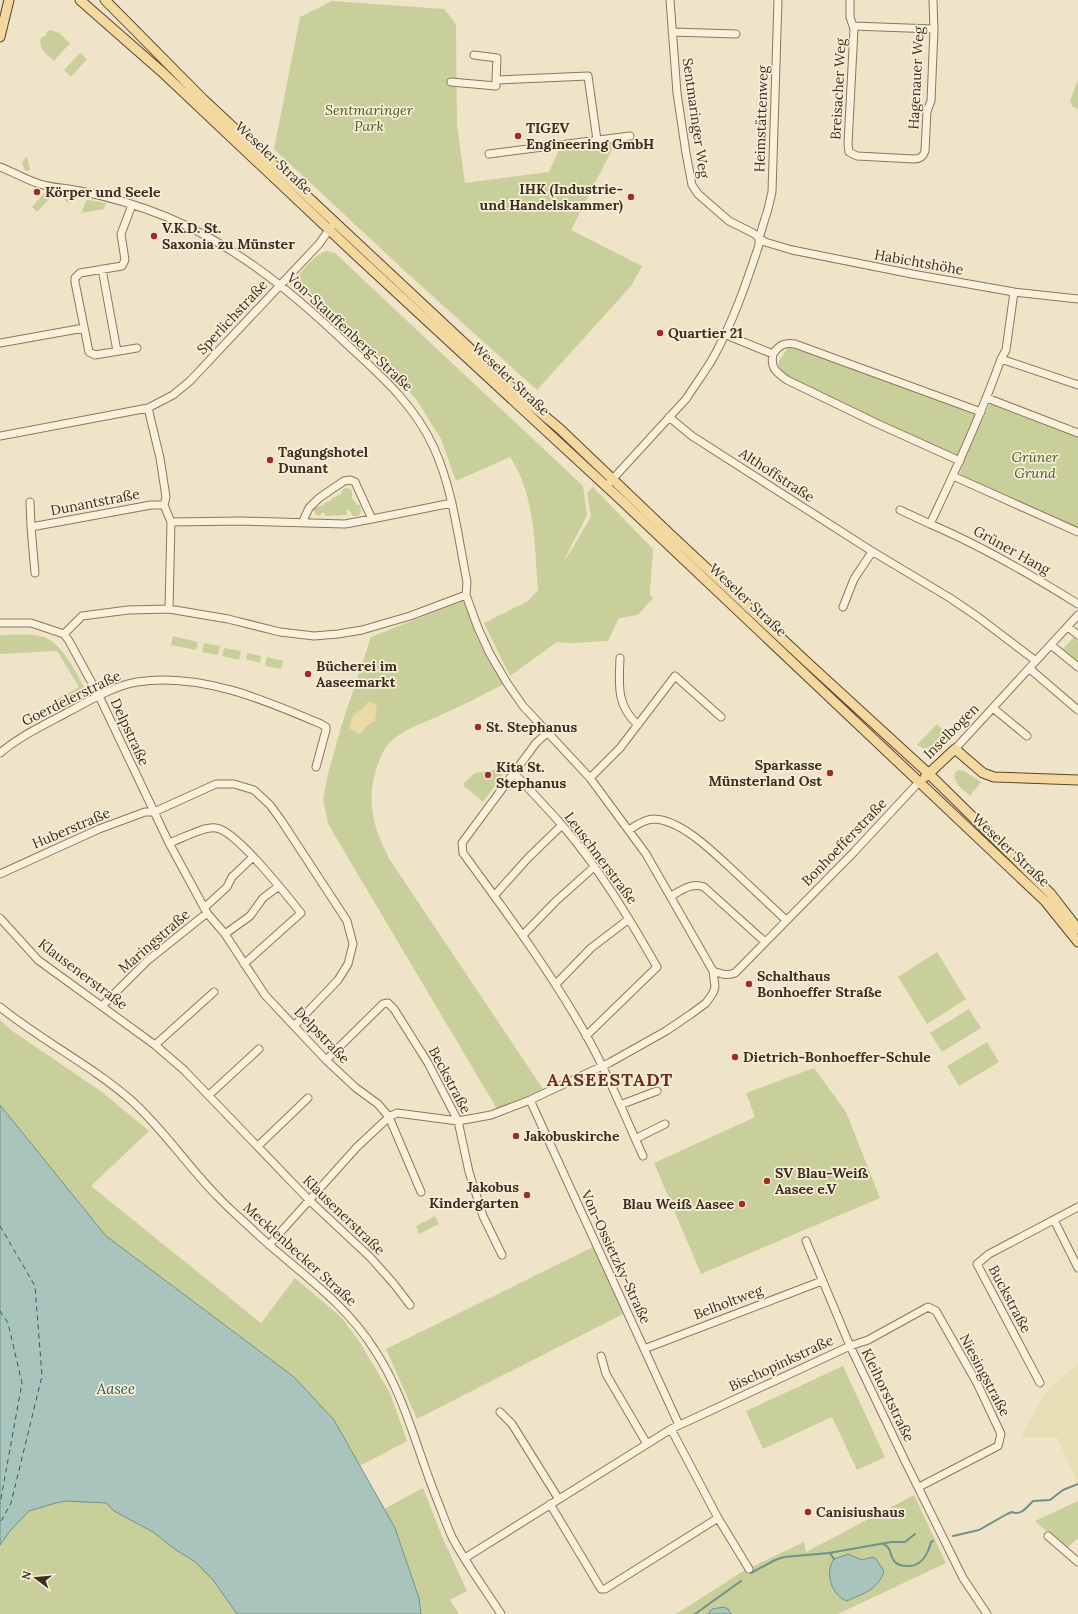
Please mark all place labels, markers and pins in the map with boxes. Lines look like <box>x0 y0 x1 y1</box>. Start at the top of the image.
place label: TIGEV Engineering GmbH <box>526 119 654 153</box>
marker: TIGEV Engineering GmbH <box>513 131 523 141</box>
place label: IHK (Industrie- und Handelskammer) <box>480 180 623 214</box>
place label: Körper und Seele <box>45 183 161 201</box>
marker: Körper und Seele <box>32 187 42 197</box>
marker: IHK (Industrie- und Handelskammer) <box>626 192 636 202</box>
place label: V.K.D. St. Saxonia zu Münster <box>162 219 295 253</box>
marker: V.K.D. St. Saxonia zu Münster <box>149 231 159 241</box>
place label: Quartier 21 <box>668 324 743 342</box>
marker: Quartier 21 <box>655 328 665 338</box>
place label: Tagungshotel Dunant <box>278 443 369 477</box>
marker: Tagungshotel Dunant <box>265 455 275 465</box>
place label: Bücherei im Aaseemarkt <box>316 657 397 691</box>
marker: Bücherei im Aaseemarkt <box>303 669 313 679</box>
place label: St. Stephanus <box>486 718 577 736</box>
marker: St. Stephanus <box>473 722 483 732</box>
place label: Sparkasse Münsterland Ost <box>708 756 822 790</box>
place label: Kita St. Stephanus <box>496 758 566 792</box>
marker: Sparkasse Münsterland Ost <box>825 768 835 778</box>
marker: Kita St. Stephanus <box>483 770 493 780</box>
place label: Schalthaus Bonhoeffer Straße <box>757 967 882 1001</box>
marker: Schalthaus Bonhoeffer Straße <box>744 979 754 989</box>
place label: Dietrich-Bonhoeffer-Schule <box>743 1048 931 1066</box>
marker: Dietrich-Bonhoeffer-Schule <box>730 1052 740 1062</box>
place label: Jakobuskirche <box>524 1127 620 1145</box>
marker: Jakobuskirche <box>511 1131 521 1141</box>
place label: SV Blau-Weiß Aasee e.V <box>775 1164 869 1198</box>
marker: SV Blau-Weiß Aasee e.V <box>762 1176 772 1186</box>
place label: Jakobus Kindergarten <box>429 1178 519 1212</box>
marker: Jakobus Kindergarten <box>522 1190 532 1200</box>
place label: Blau Weiß Aasee <box>622 1195 734 1213</box>
marker: Blau Weiß Aasee <box>737 1199 747 1209</box>
place label: Canisiushaus <box>816 1503 905 1521</box>
marker: Canisiushaus <box>803 1507 813 1517</box>

